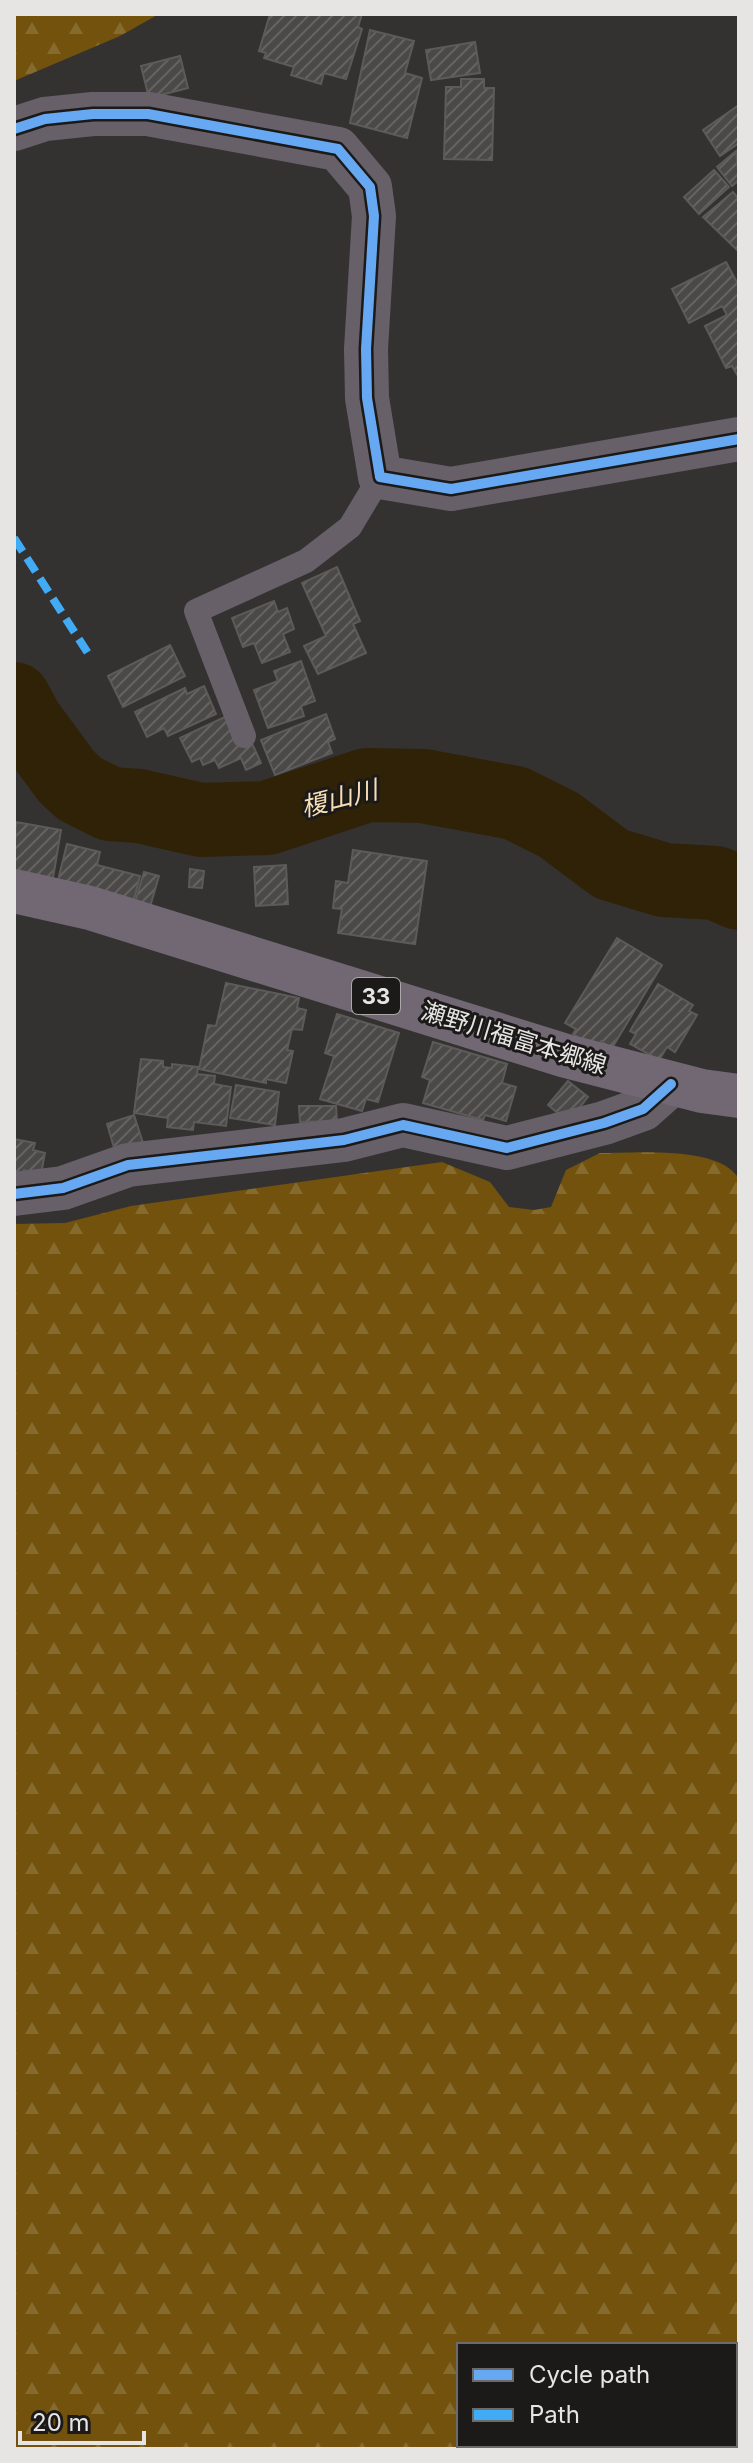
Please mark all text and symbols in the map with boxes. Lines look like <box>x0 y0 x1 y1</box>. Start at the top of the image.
water label: 榎山川 <box>297 773 383 822</box>
road number: 33 <box>352 978 400 1014</box>
street label: 瀬野川福富本郷線 <box>418 996 610 1080</box>
legend <box>457 2343 737 2447</box>
text: Cycle path <box>529 2360 650 2389</box>
scale bar <box>20 2395 144 2445</box>
text: Path <box>529 2400 580 2429</box>
text: 20 m <box>32 2408 90 2437</box>

